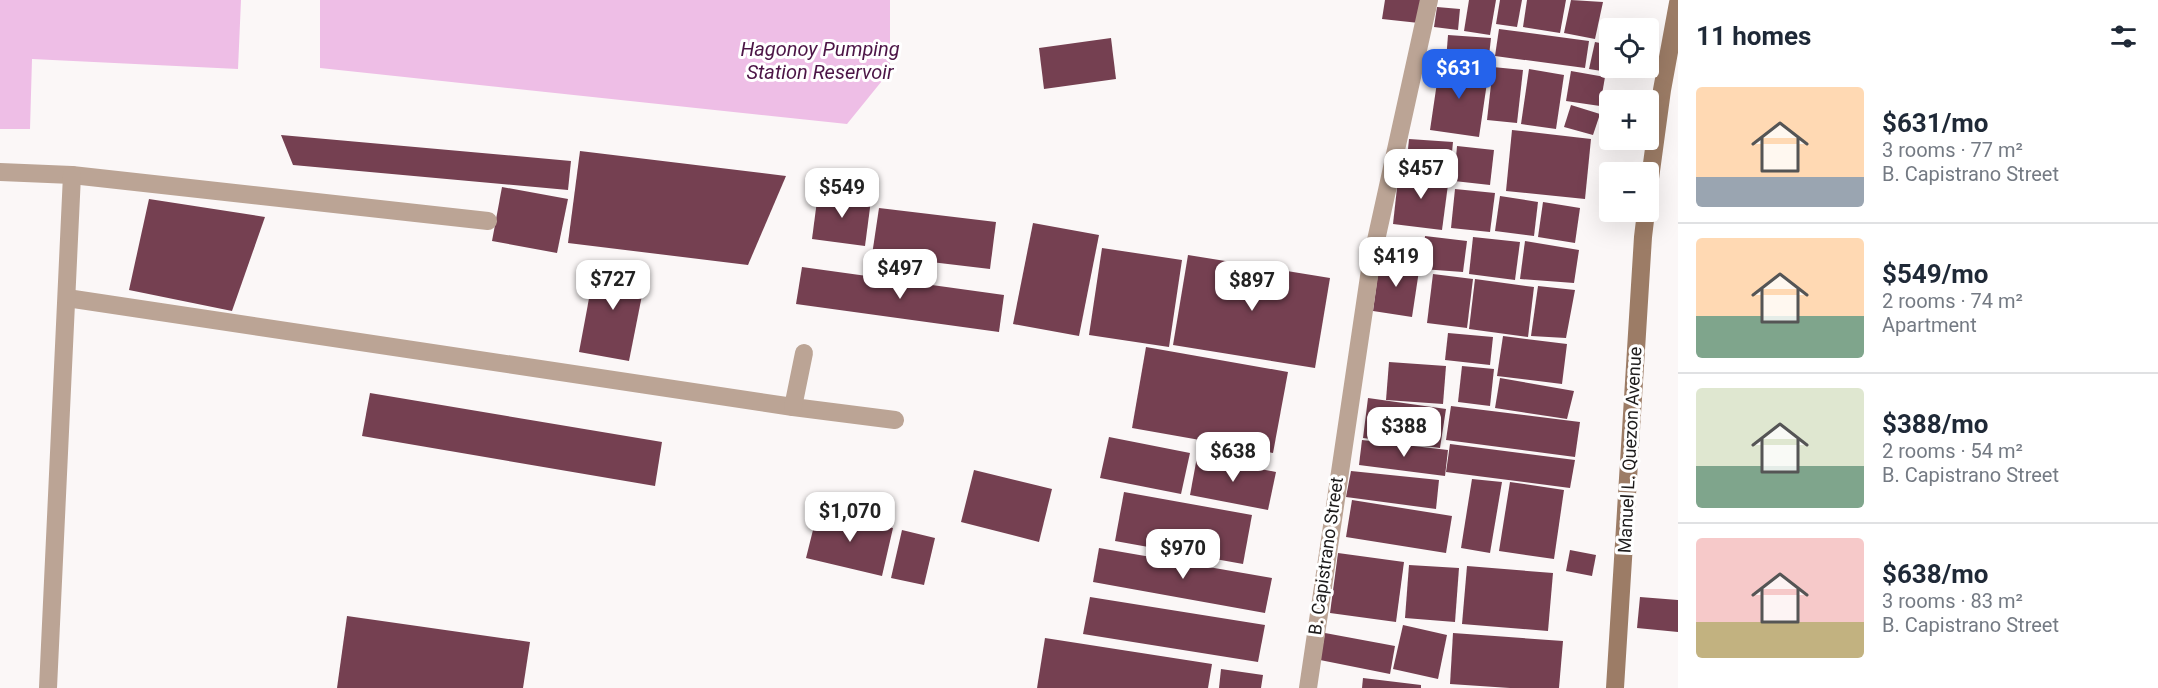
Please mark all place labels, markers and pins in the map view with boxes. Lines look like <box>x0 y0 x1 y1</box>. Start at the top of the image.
pin: $631 <box>1423 49 1495 100</box>
pin: $457 <box>1385 149 1457 200</box>
pin: $549 <box>806 168 878 219</box>
pin: $419 <box>1360 237 1432 288</box>
pin: $497 <box>864 249 936 300</box>
pin: $727 <box>577 260 649 311</box>
pin: $897 <box>1216 261 1288 312</box>
pin: $388 <box>1368 407 1440 458</box>
pin: $638 <box>1197 432 1269 483</box>
pin: $1,070 <box>801 492 899 543</box>
pin: $970 <box>1147 529 1219 580</box>

